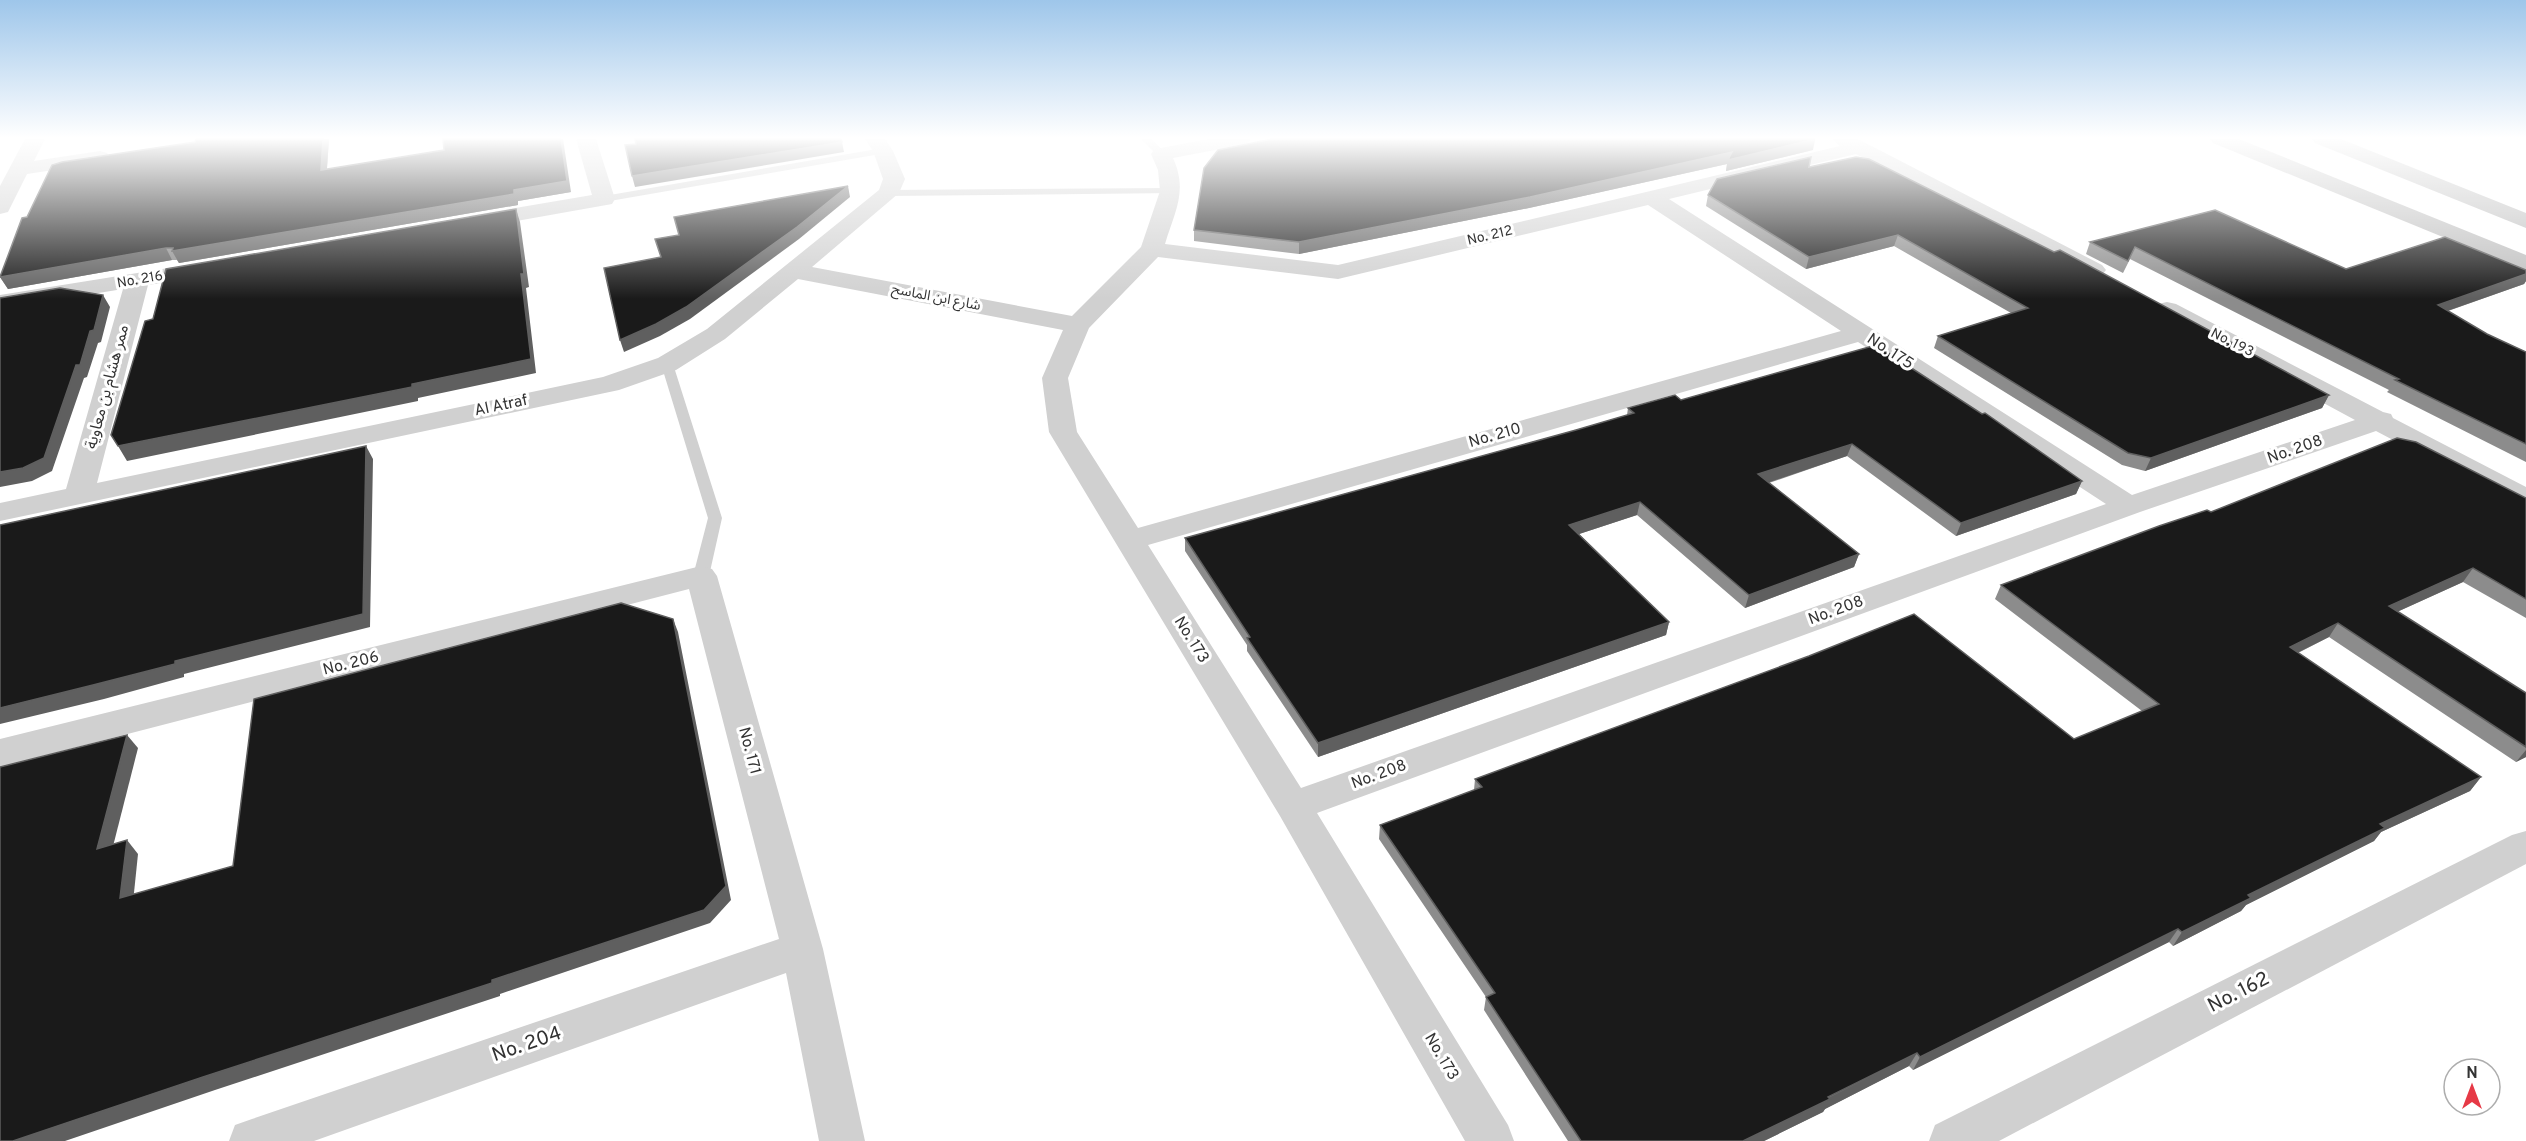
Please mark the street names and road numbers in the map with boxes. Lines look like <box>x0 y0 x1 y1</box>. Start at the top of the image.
street label: No. 212 <box>1465 222 1515 250</box>
street label: No. 216 <box>116 268 164 292</box>
street label: شارع ابن الماسح <box>890 281 982 316</box>
street label: ممر هشام بن معاوية <box>82 323 135 451</box>
street label: No. 193 <box>2208 325 2256 361</box>
street label: No. 175 <box>1863 330 1917 374</box>
street label: Al Atraf <box>473 390 530 421</box>
street label: No. 210 <box>1466 419 1524 453</box>
street label: No. 208 <box>2265 431 2325 469</box>
street label: No. 208 <box>1806 592 1866 630</box>
street label: No. 173 <box>1169 613 1213 667</box>
street label: No. 206 <box>321 647 381 681</box>
street label: No. 171 <box>733 725 765 777</box>
street label: No. 208 <box>1349 756 1409 794</box>
street label: No. 162 <box>2204 966 2274 1020</box>
street label: No. 204 <box>489 1021 565 1069</box>
street label: No. 173 <box>1419 1030 1463 1084</box>

